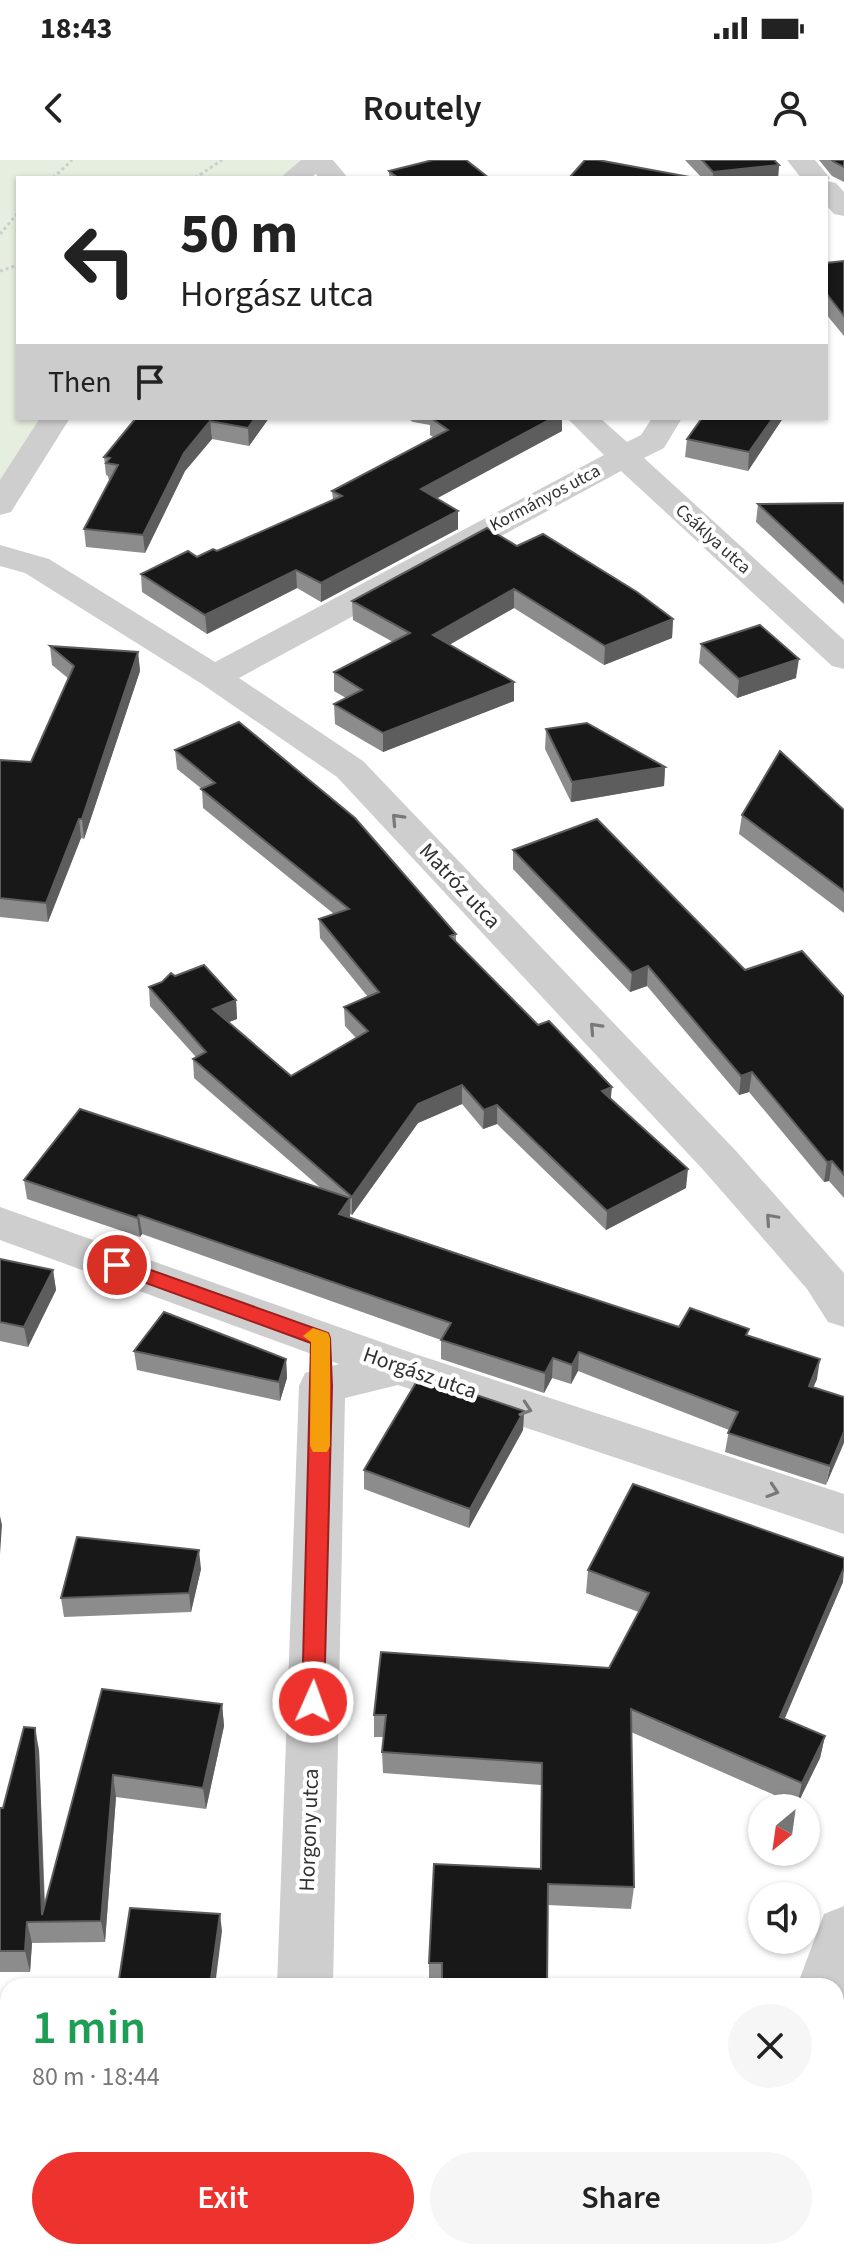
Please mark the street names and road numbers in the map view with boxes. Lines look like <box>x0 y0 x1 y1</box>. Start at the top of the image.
street label: Kormányos utca <box>485 458 605 538</box>
street label: Csáklya utca <box>670 498 756 580</box>
street label: Matróz utca <box>412 836 508 936</box>
street label: Horgász utca <box>359 1339 481 1407</box>
street label: Horgony utca <box>291 1768 327 1892</box>

